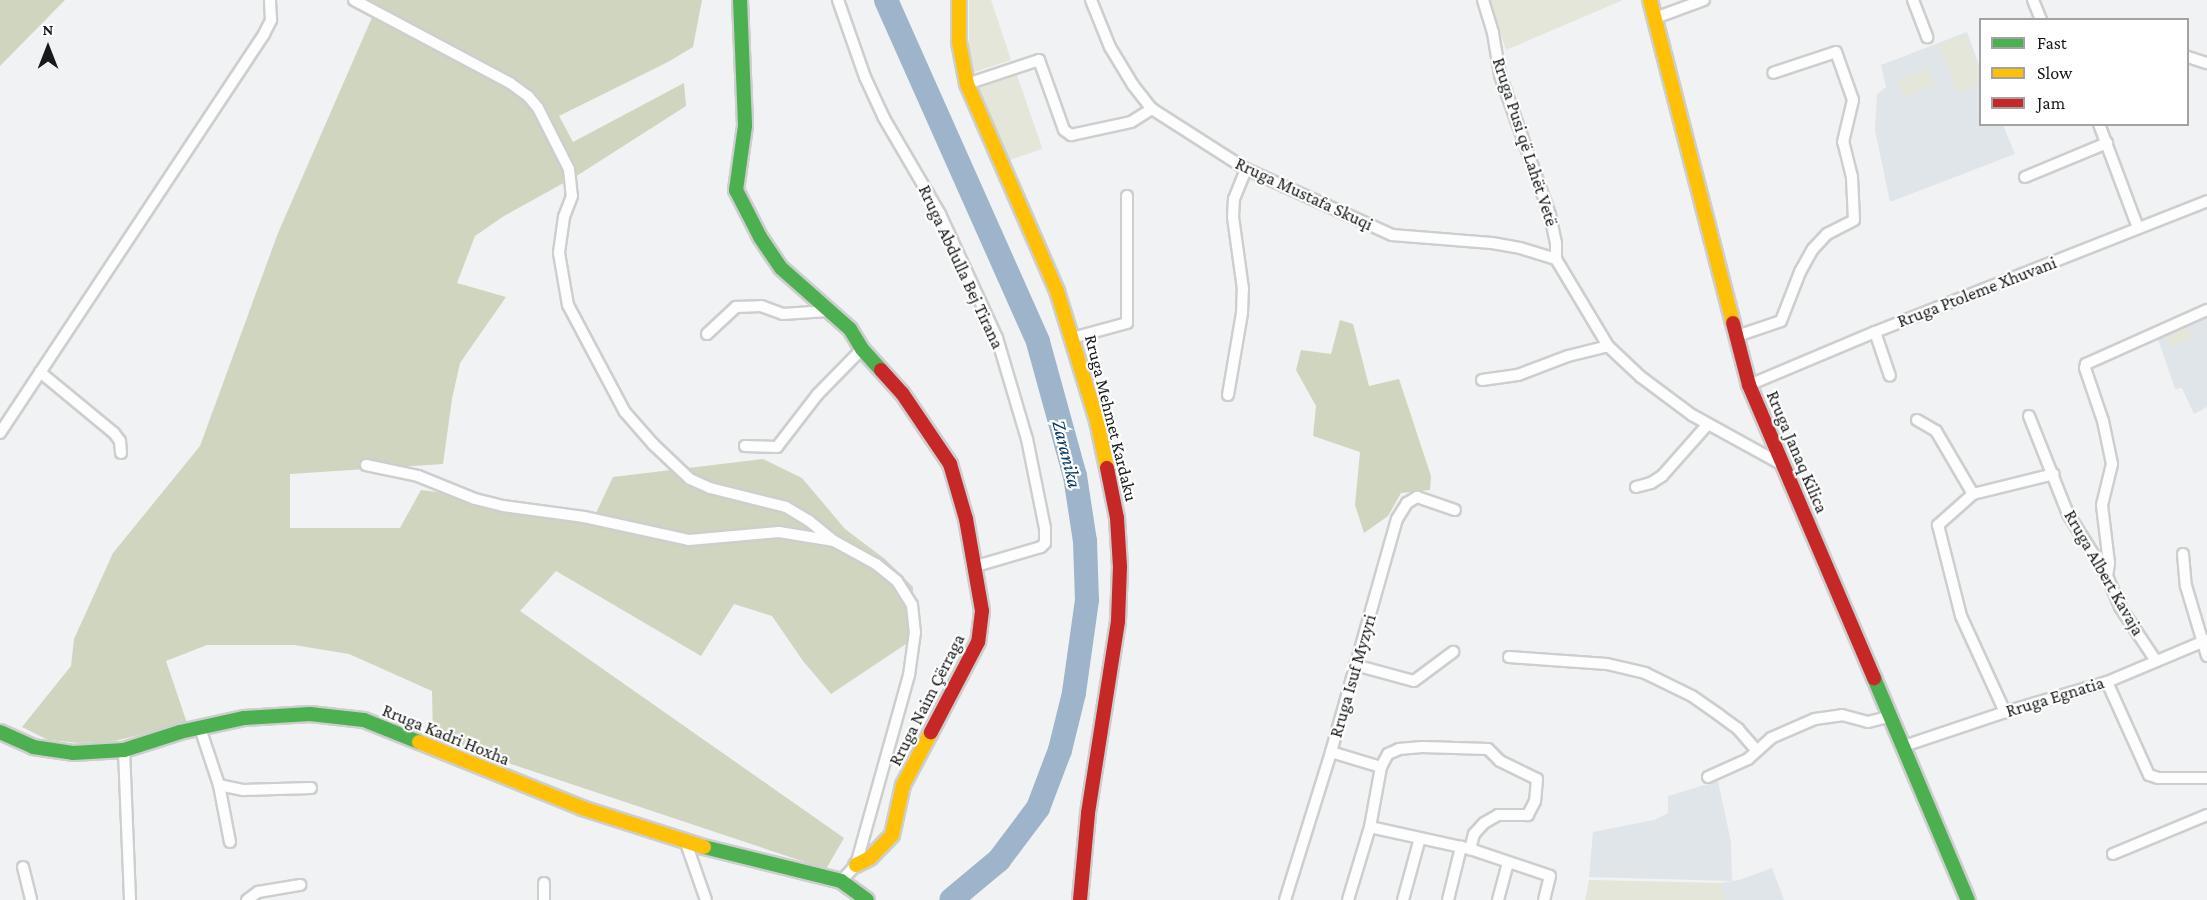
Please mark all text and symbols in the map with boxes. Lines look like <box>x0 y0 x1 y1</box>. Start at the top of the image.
north arrow <box>18 18 78 78</box>
legend <box>1979 18 2189 126</box>
text: N <box>43 21 53 38</box>
text: Fast <box>2037 33 2067 53</box>
street label: Rruga Pusi që Lahët Vetë <box>1488 55 1562 229</box>
text: Slow <box>2037 63 2072 83</box>
text: Jam <box>2037 93 2065 113</box>
street label: Rruga Mustafa Skuqi <box>1232 153 1376 235</box>
street label: Rruga Abdulla Bej Tirana <box>914 182 1008 352</box>
street label: Rruga Ptoleme Xhuvani <box>1894 252 2060 332</box>
street label: Rruga Mehmet Kardaku <box>1080 333 1142 503</box>
street label: Rruga Janaq Kilica <box>1762 388 1832 516</box>
water label: Zaranika <box>1047 417 1087 491</box>
street label: Rruga Albert Kavaja <box>2059 506 2149 640</box>
street label: Rruga Isuf Myzyri <box>1325 612 1381 740</box>
street label: Rruga Naim Çërraga <box>884 630 970 770</box>
street label: Rruga Egnatia <box>2003 672 2107 722</box>
street label: Rruga Kadri Hoxha <box>379 700 513 770</box>

